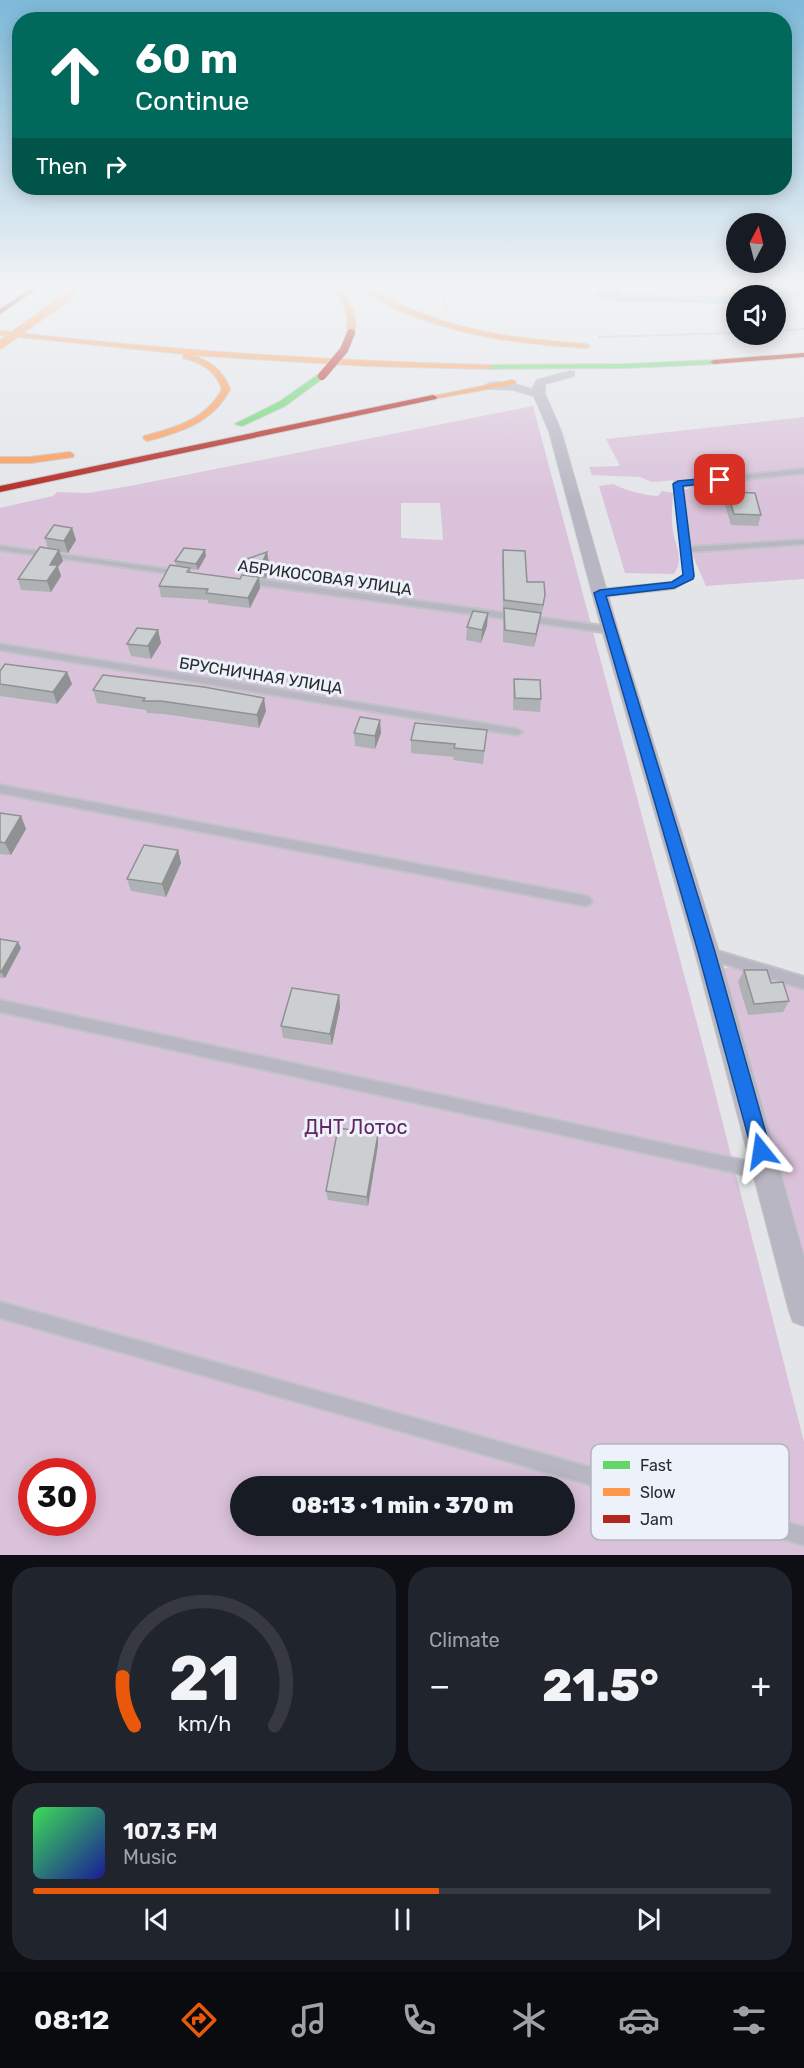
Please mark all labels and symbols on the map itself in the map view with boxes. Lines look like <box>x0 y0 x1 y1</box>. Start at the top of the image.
north arrow <box>726 213 786 273</box>
pin <box>694 454 745 505</box>
street label: АБРИКОСОВАЯ УЛИЦА <box>237 556 413 599</box>
street label: БРУСНИЧНАЯ УЛИЦА <box>178 653 344 698</box>
park label: ДНТ Лотос <box>304 1115 408 1139</box>
position arrow <box>729 1119 793 1183</box>
legend <box>591 1444 789 1540</box>
text: Fast <box>640 1456 672 1475</box>
speed limit sign: 30 <box>18 1458 96 1536</box>
text: Slow <box>640 1483 676 1502</box>
text: Jam <box>640 1510 673 1529</box>

